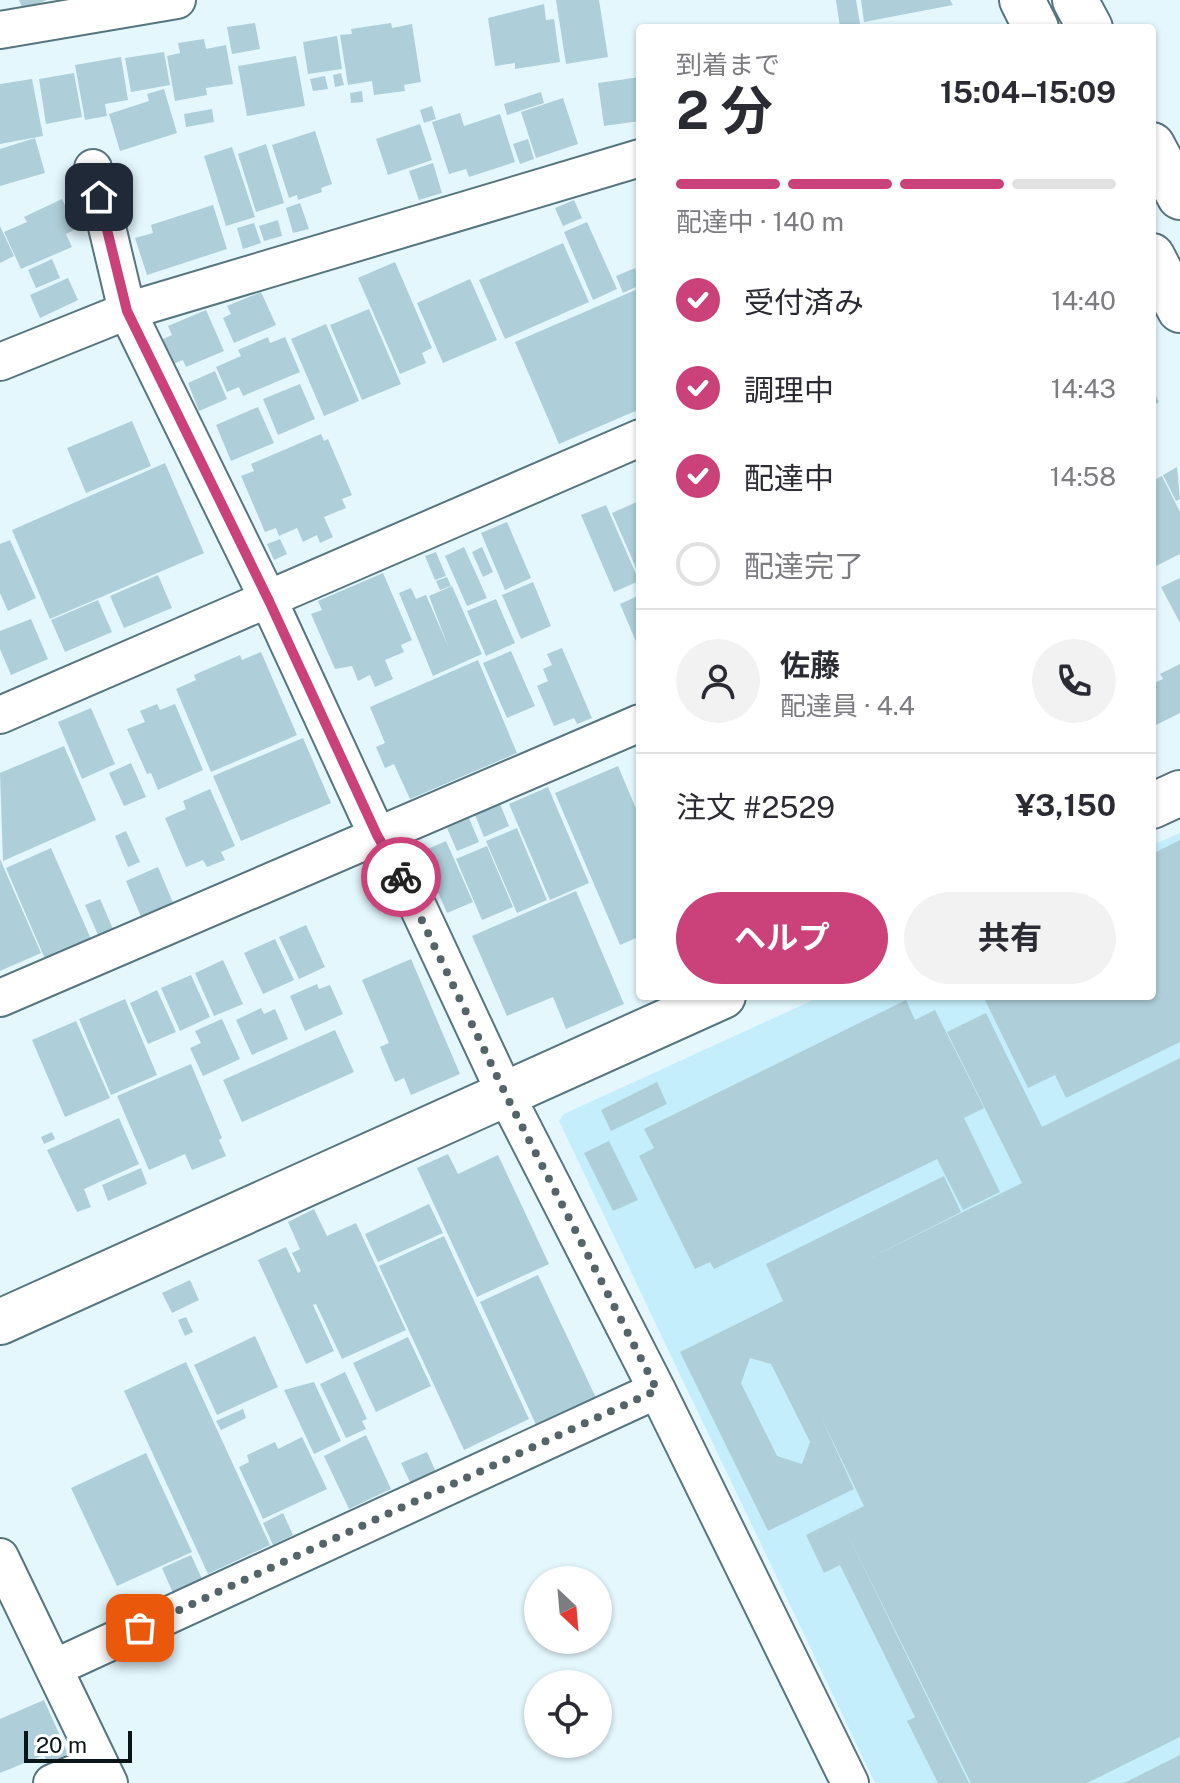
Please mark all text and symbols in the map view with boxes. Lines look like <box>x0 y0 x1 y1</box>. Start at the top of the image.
text: 到着まで <box>676 49 780 80</box>
text: 15:04–15:09 <box>940 74 1116 110</box>
text: 2 分 <box>676 80 773 141</box>
pin <box>65 163 133 231</box>
icon: home <box>77 175 121 219</box>
text: 配達中 · 140 m <box>676 206 844 237</box>
icon: check <box>676 278 720 322</box>
text: 受付済み <box>744 284 864 320</box>
text: 14:40 <box>1051 285 1116 316</box>
icon: check <box>676 366 720 410</box>
text: 調理中 <box>744 372 834 408</box>
text: 14:43 <box>1051 373 1116 404</box>
icon: check <box>676 454 720 498</box>
text: 配達中 <box>744 460 834 496</box>
text: 14:58 <box>1050 461 1116 492</box>
text: 配達完了 <box>744 548 864 584</box>
button: person <box>676 639 760 723</box>
button: phone <box>1032 639 1116 723</box>
text: 佐藤 <box>780 647 840 683</box>
text: 配達員 · 4.4 <box>780 690 915 721</box>
text: ¥3,150 <box>1016 787 1116 823</box>
text: 注文 #2529 <box>676 789 835 825</box>
courier <box>361 837 441 917</box>
icon: bike <box>379 855 423 899</box>
button: ヘルプ <box>676 892 888 984</box>
button: 共有 <box>904 892 1116 984</box>
north arrow <box>524 1566 612 1654</box>
map controls <box>524 1566 612 1758</box>
pin <box>106 1594 174 1662</box>
icon: bag <box>118 1606 162 1650</box>
button: locate <box>524 1670 612 1758</box>
scale bar <box>24 1727 132 1763</box>
text: 20 m <box>36 1732 87 1758</box>

